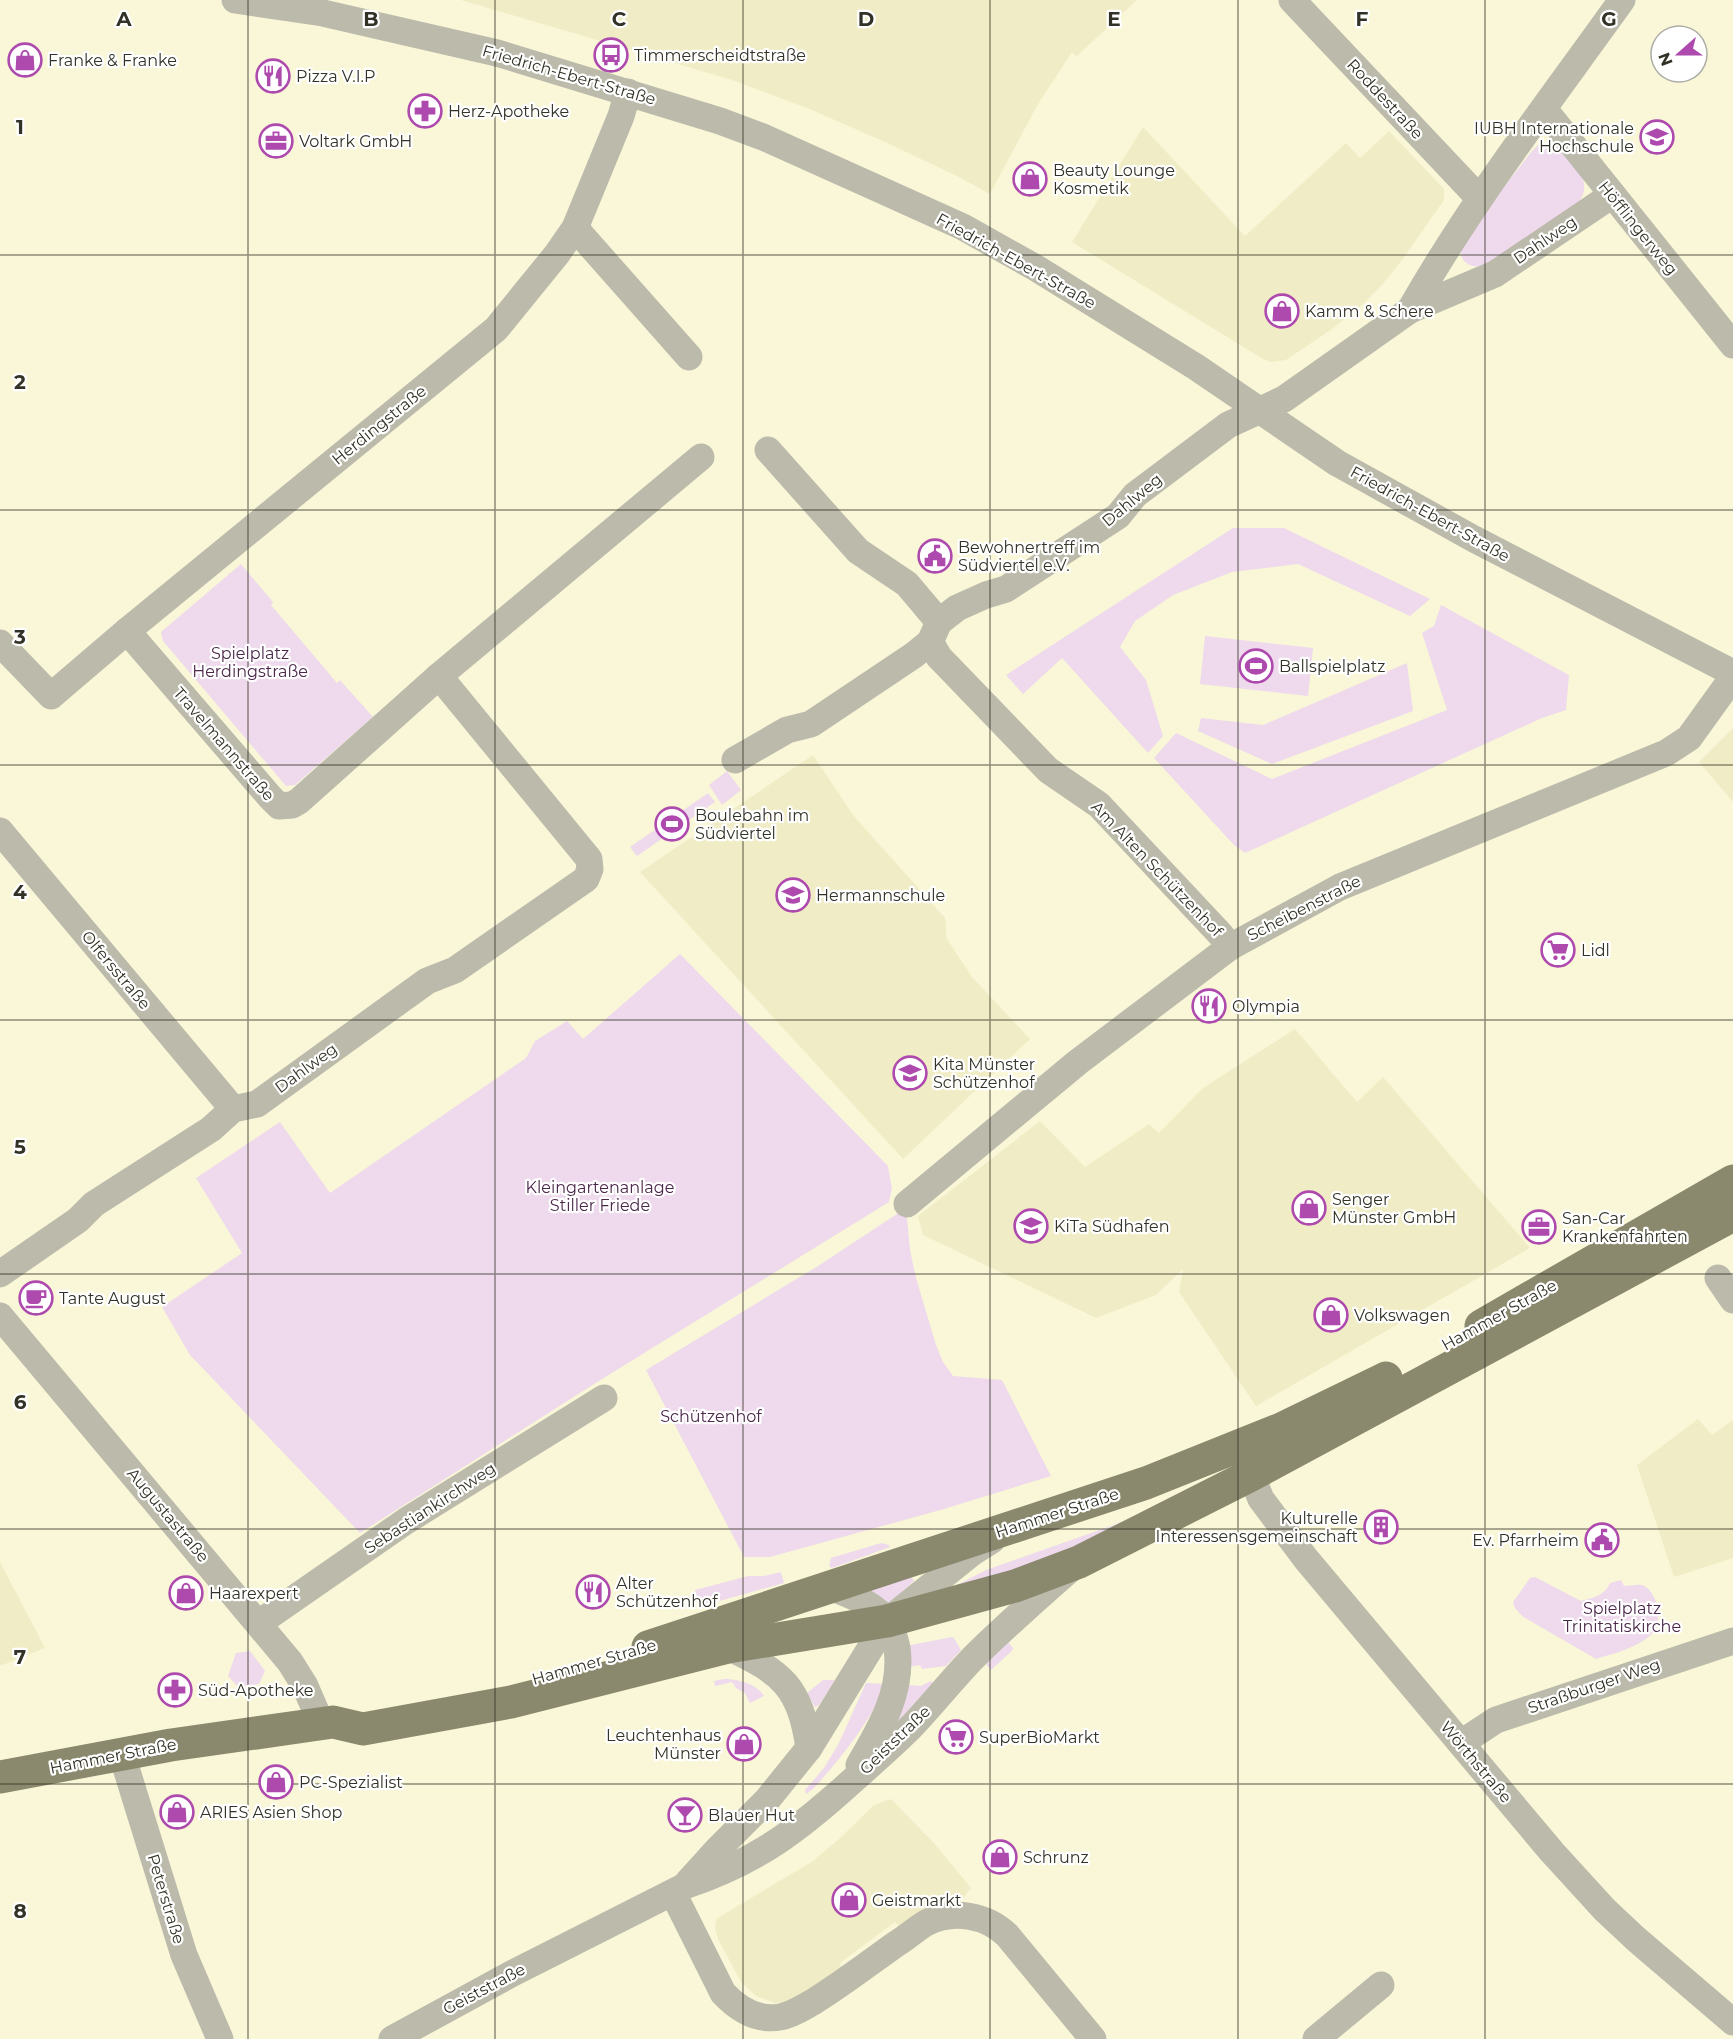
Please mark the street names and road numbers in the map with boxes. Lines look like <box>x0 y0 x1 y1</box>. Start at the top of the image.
street label: Friedrich-Ebert-Straße <box>480 41 658 109</box>
street label: Roddestraße <box>1343 55 1427 143</box>
street label: Höfflingerweg <box>1594 177 1682 279</box>
street label: Friedrich-Ebert-Straße <box>933 209 1099 313</box>
street label: Dahlweg <box>1510 212 1580 268</box>
street label: Herdingstraße <box>328 381 430 469</box>
street label: Friedrich-Ebert-Straße <box>1347 462 1513 566</box>
street label: Dahlweg <box>1098 470 1166 530</box>
street label: Travelmannstraße <box>169 683 279 805</box>
street label: Am Alten Schützenhof <box>1087 797 1227 941</box>
street label: Scheibenstraße <box>1244 871 1364 945</box>
street label: Olfersstraße <box>78 927 154 1013</box>
street label: Dahlweg <box>271 1039 341 1097</box>
street label: Hammer Straße <box>1438 1276 1560 1354</box>
street label: Sebastiankirchweg <box>361 1458 499 1558</box>
street label: Augustastraße <box>123 1464 213 1566</box>
street label: Hammer Straße <box>993 1484 1121 1542</box>
street label: Hammer Straße <box>530 1635 658 1689</box>
street label: Straßburger Weg <box>1525 1654 1663 1718</box>
street label: Geiststraße <box>856 1702 934 1778</box>
street label: Wörthstraße <box>1436 1717 1516 1807</box>
street label: Hammer Straße <box>48 1734 178 1778</box>
street label: Peterstraße <box>143 1852 189 1946</box>
street label: Geiststraße <box>440 1959 528 2019</box>

